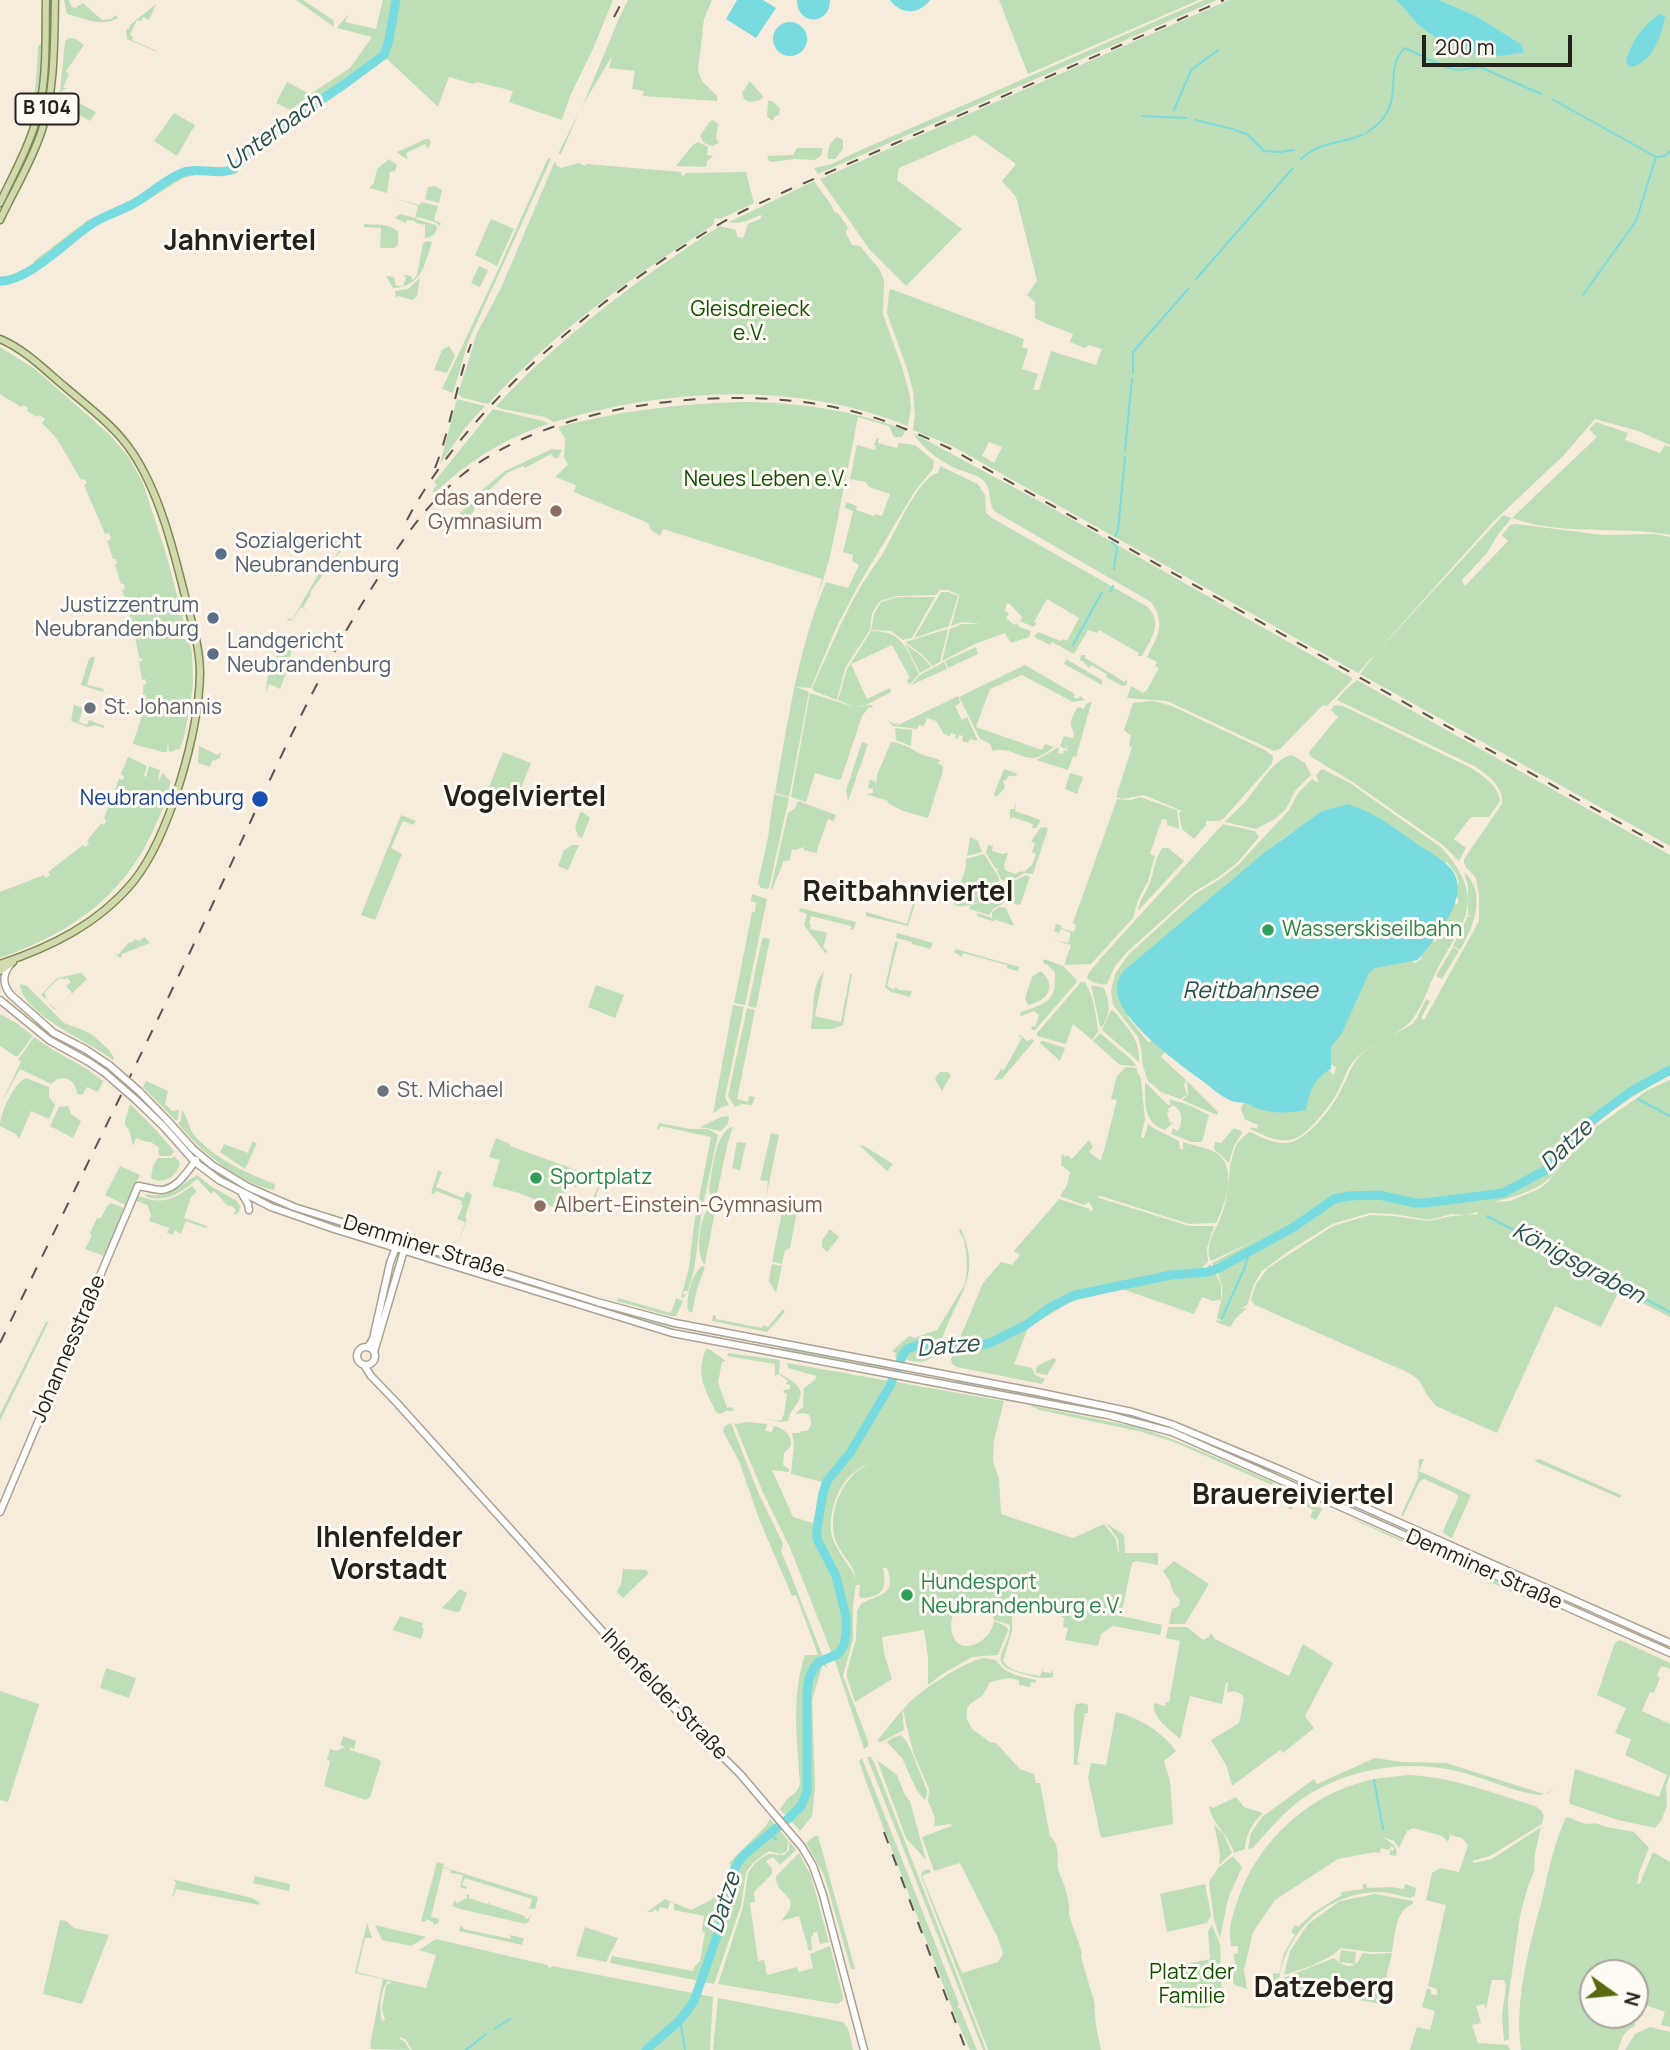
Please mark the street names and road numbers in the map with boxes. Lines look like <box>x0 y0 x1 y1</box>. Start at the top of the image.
road number: B 104 <box>16 94 78 124</box>
street label: Demminer Straße <box>340 1210 508 1284</box>
street label: Johannesstraße <box>27 1272 111 1426</box>
street label: Demminer Straße <box>1402 1524 1566 1616</box>
street label: Ihlenfelder Straße <box>595 1624 733 1766</box>

